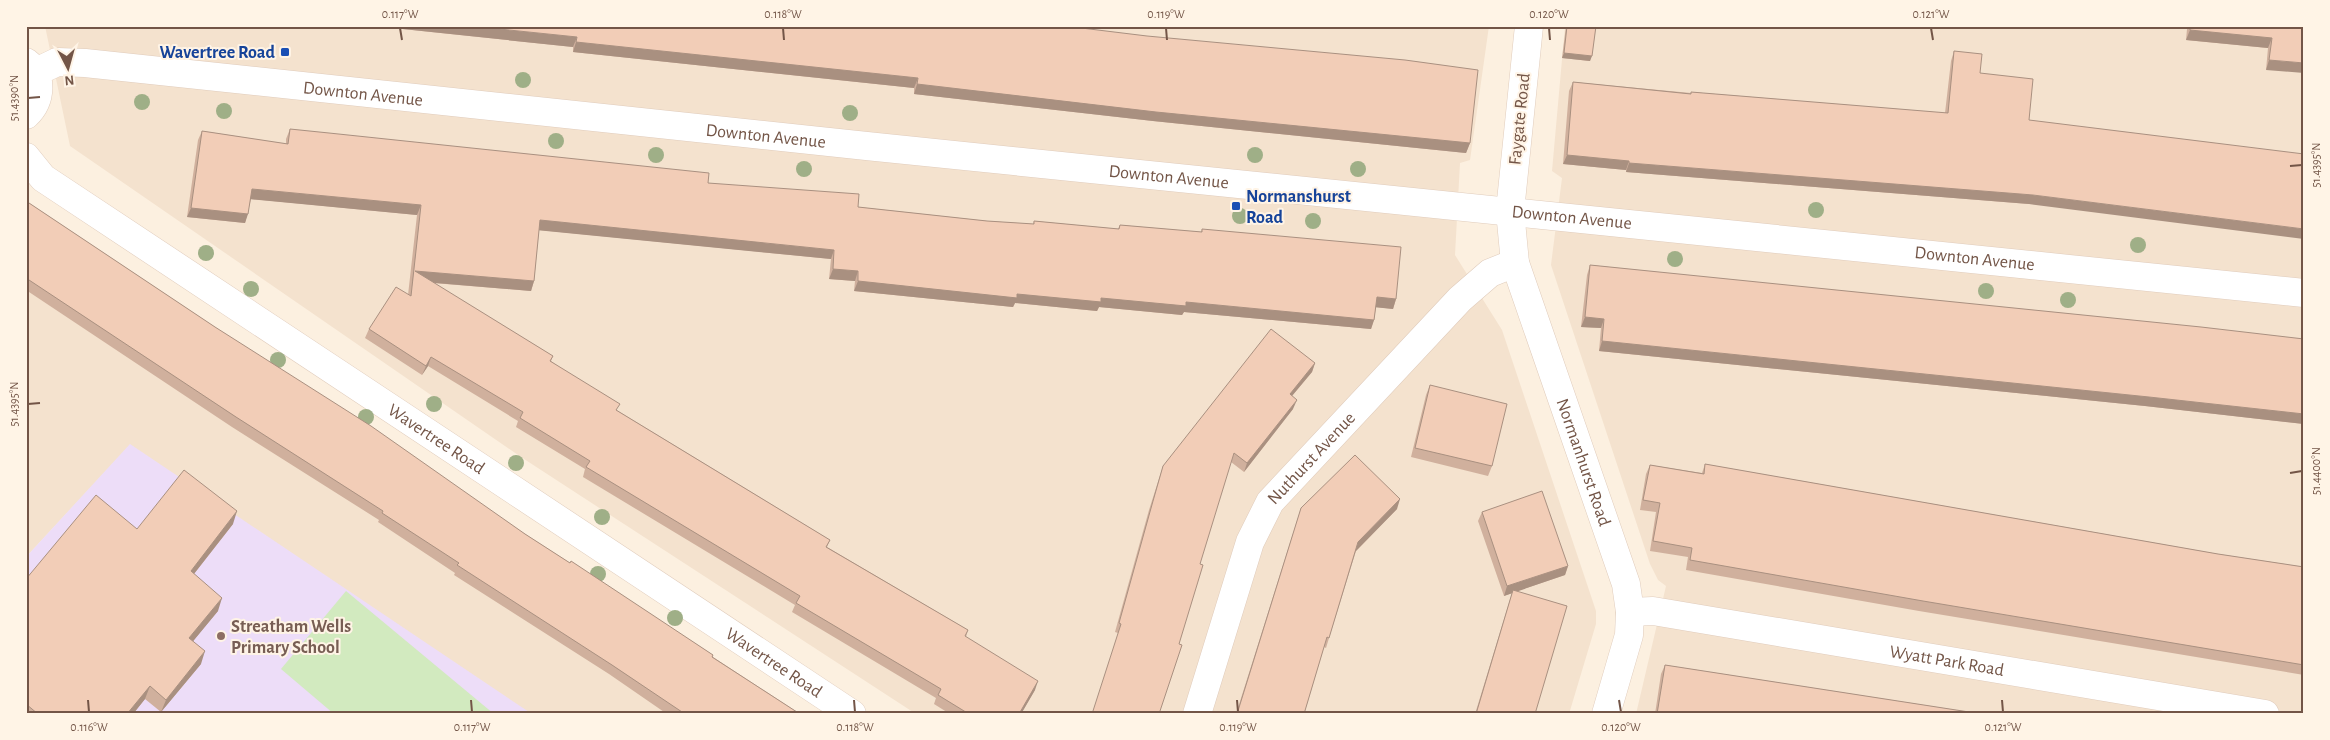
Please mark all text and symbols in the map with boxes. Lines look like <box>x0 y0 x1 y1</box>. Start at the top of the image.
text: 0.117°W <box>382 8 419 20</box>
text: 0.118°W <box>764 8 802 20</box>
text: 0.119°W <box>1147 8 1185 20</box>
text: 0.120°W <box>1529 8 1569 20</box>
text: 0.121°W <box>1912 8 1950 20</box>
north arrow <box>42 42 92 92</box>
place label: Wavertree Road <box>160 44 276 62</box>
marker: Wavertree Road <box>279 46 291 58</box>
text: N <box>64 72 75 87</box>
street label: Faygate Road <box>1506 72 1534 166</box>
text: 51.4390°N <box>8 75 20 121</box>
street label: Downton Avenue <box>302 79 424 110</box>
street label: Downton Avenue <box>705 122 827 152</box>
text: 51.4395°N <box>2310 143 2322 187</box>
street label: Downton Avenue <box>1108 163 1230 193</box>
place label: Normanshurst Road <box>1246 188 1351 227</box>
marker: Normanshurst Road <box>1230 200 1242 212</box>
street label: Downton Avenue <box>1511 203 1633 233</box>
street label: Downton Avenue <box>1914 244 2036 274</box>
text: 51.4395°N <box>8 382 20 426</box>
street label: Normanhurst Road <box>1553 396 1613 529</box>
street label: Wavertree Road <box>384 401 487 478</box>
street label: Nuthurst Avenue <box>1265 409 1359 508</box>
text: 51.4400°N <box>2310 447 2322 495</box>
place label: Streatham Wells Primary School <box>231 618 351 657</box>
street label: Wavertree Road <box>722 625 825 702</box>
marker: Streatham Wells Primary School <box>215 630 227 642</box>
street label: Wyatt Park Road <box>1888 643 2005 680</box>
text: 0.116°W <box>70 721 108 733</box>
text: 0.117°W <box>454 721 491 733</box>
text: 0.118°W <box>836 721 874 733</box>
text: 0.119°W <box>1219 721 1257 733</box>
text: 0.120°W <box>1601 721 1641 733</box>
text: 0.121°W <box>1984 721 2022 733</box>

